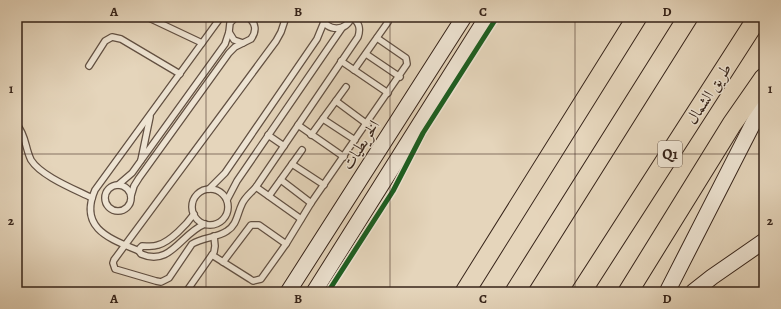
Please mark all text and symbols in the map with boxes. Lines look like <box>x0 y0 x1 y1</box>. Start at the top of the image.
text: A <box>109 3 119 20</box>
text: B <box>294 3 302 20</box>
text: C <box>479 3 487 20</box>
text: D <box>662 3 672 20</box>
street label: طريق الشمال <box>681 59 737 129</box>
text: 1 <box>9 80 14 97</box>
text: 1 <box>768 80 773 97</box>
street label: الخريطيات <box>337 116 385 174</box>
road number: Q1 <box>658 141 682 167</box>
text: 2 <box>8 212 15 229</box>
text: 2 <box>767 212 774 229</box>
text: A <box>109 290 119 307</box>
text: B <box>294 290 302 307</box>
text: C <box>479 290 487 307</box>
text: D <box>662 290 672 307</box>

